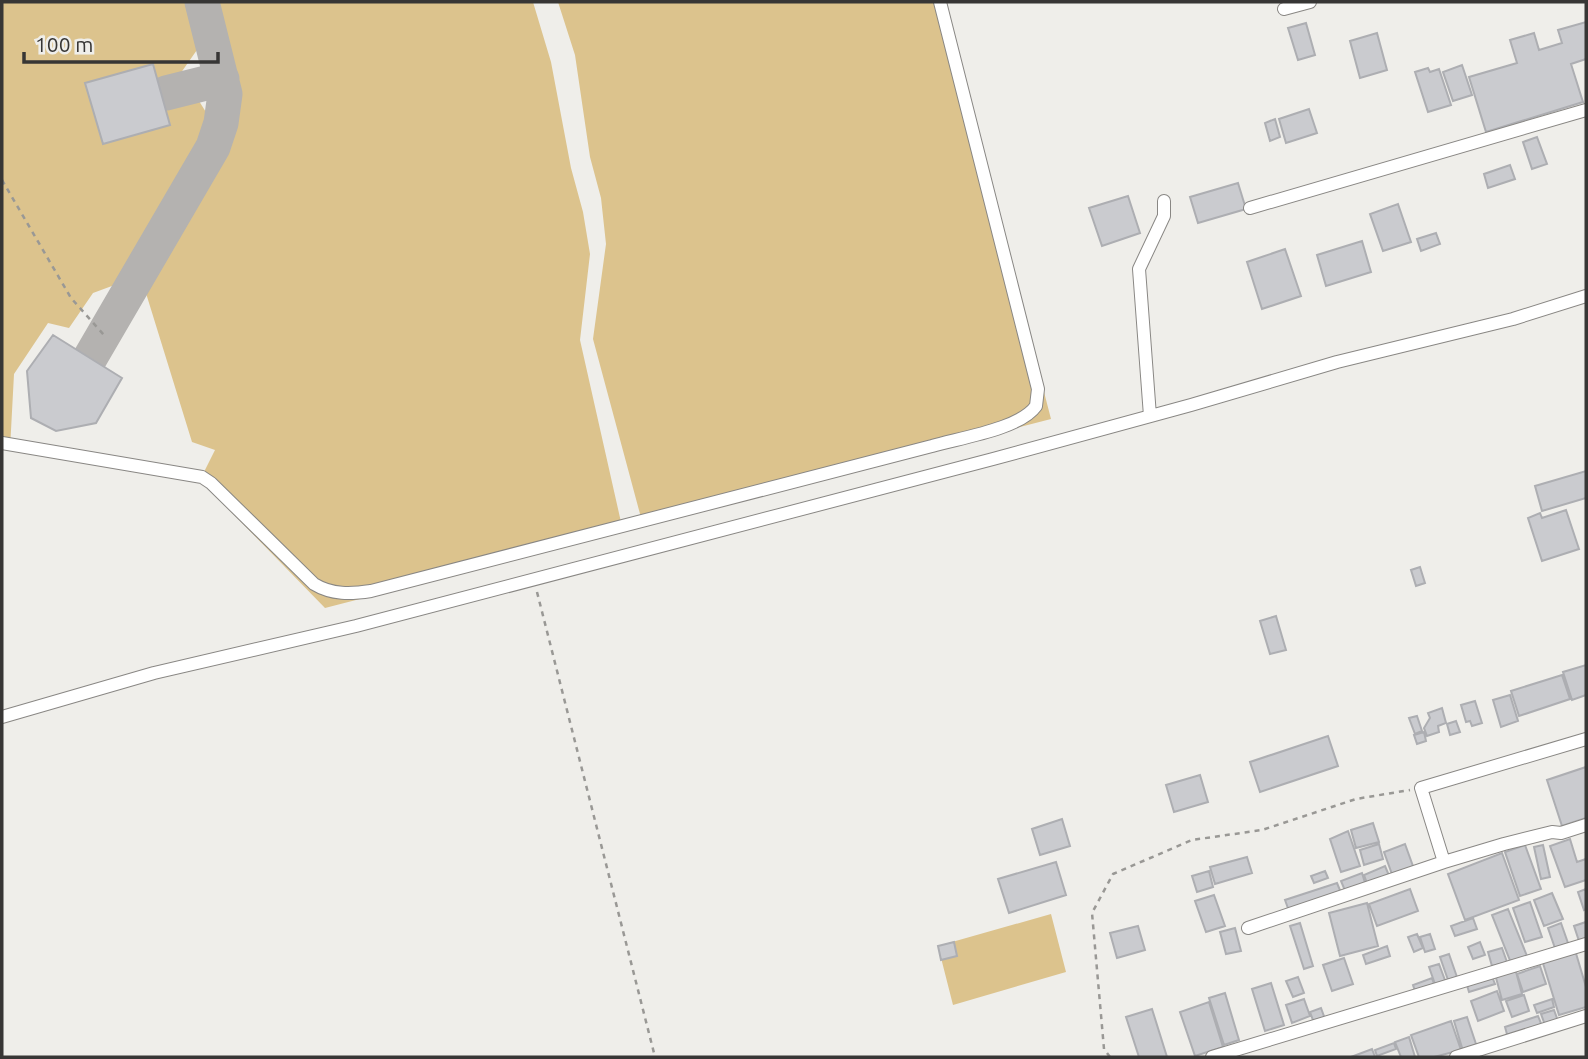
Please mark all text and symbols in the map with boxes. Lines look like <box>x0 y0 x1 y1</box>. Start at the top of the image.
scale bar <box>24 21 219 65</box>
text: 100 m <box>35 32 93 56</box>

